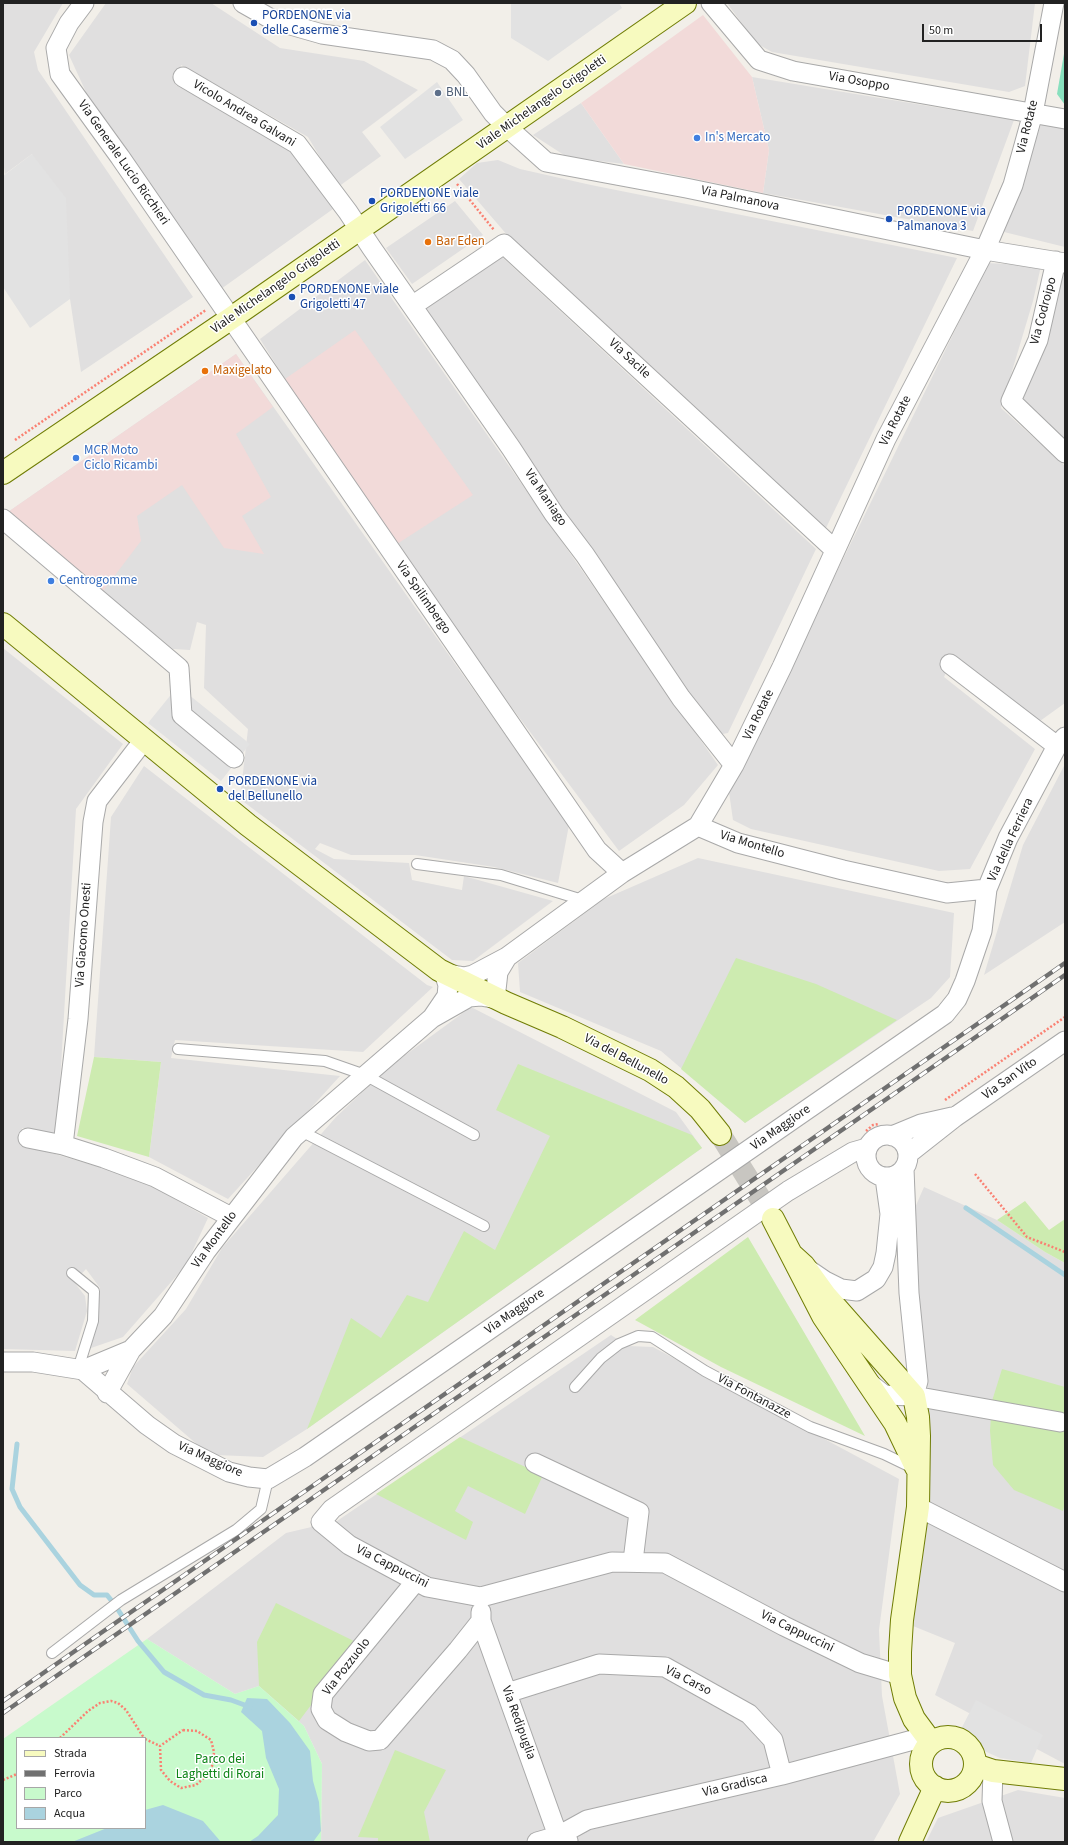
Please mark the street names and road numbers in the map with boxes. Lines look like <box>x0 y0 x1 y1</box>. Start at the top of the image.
street label: Viale Michelangelo Grigoletti <box>474 52 610 154</box>
street label: Via Osoppo <box>827 69 891 95</box>
street label: Vicolo Andrea Galvani <box>190 77 298 151</box>
street label: Via Generale Lucio Ricchieri <box>74 98 172 228</box>
street label: Via Rotate <box>1014 99 1042 155</box>
street label: Via Palmanova <box>699 183 781 215</box>
street label: Viale Michelangelo Grigoletti <box>208 236 344 338</box>
street label: Via Codroipo <box>1027 275 1061 347</box>
street label: Via Sacile <box>605 336 653 382</box>
street label: Via Rotate <box>877 393 915 449</box>
street label: Via Maniago <box>520 467 570 529</box>
street label: Via Spilimbergo <box>392 559 454 637</box>
street label: Via Rotate <box>740 687 778 743</box>
street label: Via della Ferriera <box>985 796 1037 884</box>
street label: Via Montello <box>718 828 786 862</box>
street label: Via Giacomo Onesti <box>73 882 95 988</box>
street label: Via del Bellunello <box>581 1031 671 1089</box>
street label: Via San Vito <box>980 1054 1040 1104</box>
street label: Via Maggiore <box>748 1102 814 1154</box>
street label: Via Montello <box>189 1208 241 1272</box>
street label: Via Maggiore <box>482 1286 548 1338</box>
street label: Via Fontanazze <box>715 1371 793 1423</box>
street label: Via Maggiore <box>175 1439 245 1481</box>
street label: Via Cappuccini <box>353 1542 431 1592</box>
street label: Via Cappuccini <box>758 1608 836 1656</box>
street label: Via Pozzuolo <box>320 1635 374 1699</box>
street label: Via Carso <box>662 1663 714 1699</box>
street label: Via Redipuglia <box>497 1684 539 1762</box>
street label: Via Gradisca <box>701 1771 769 1801</box>

